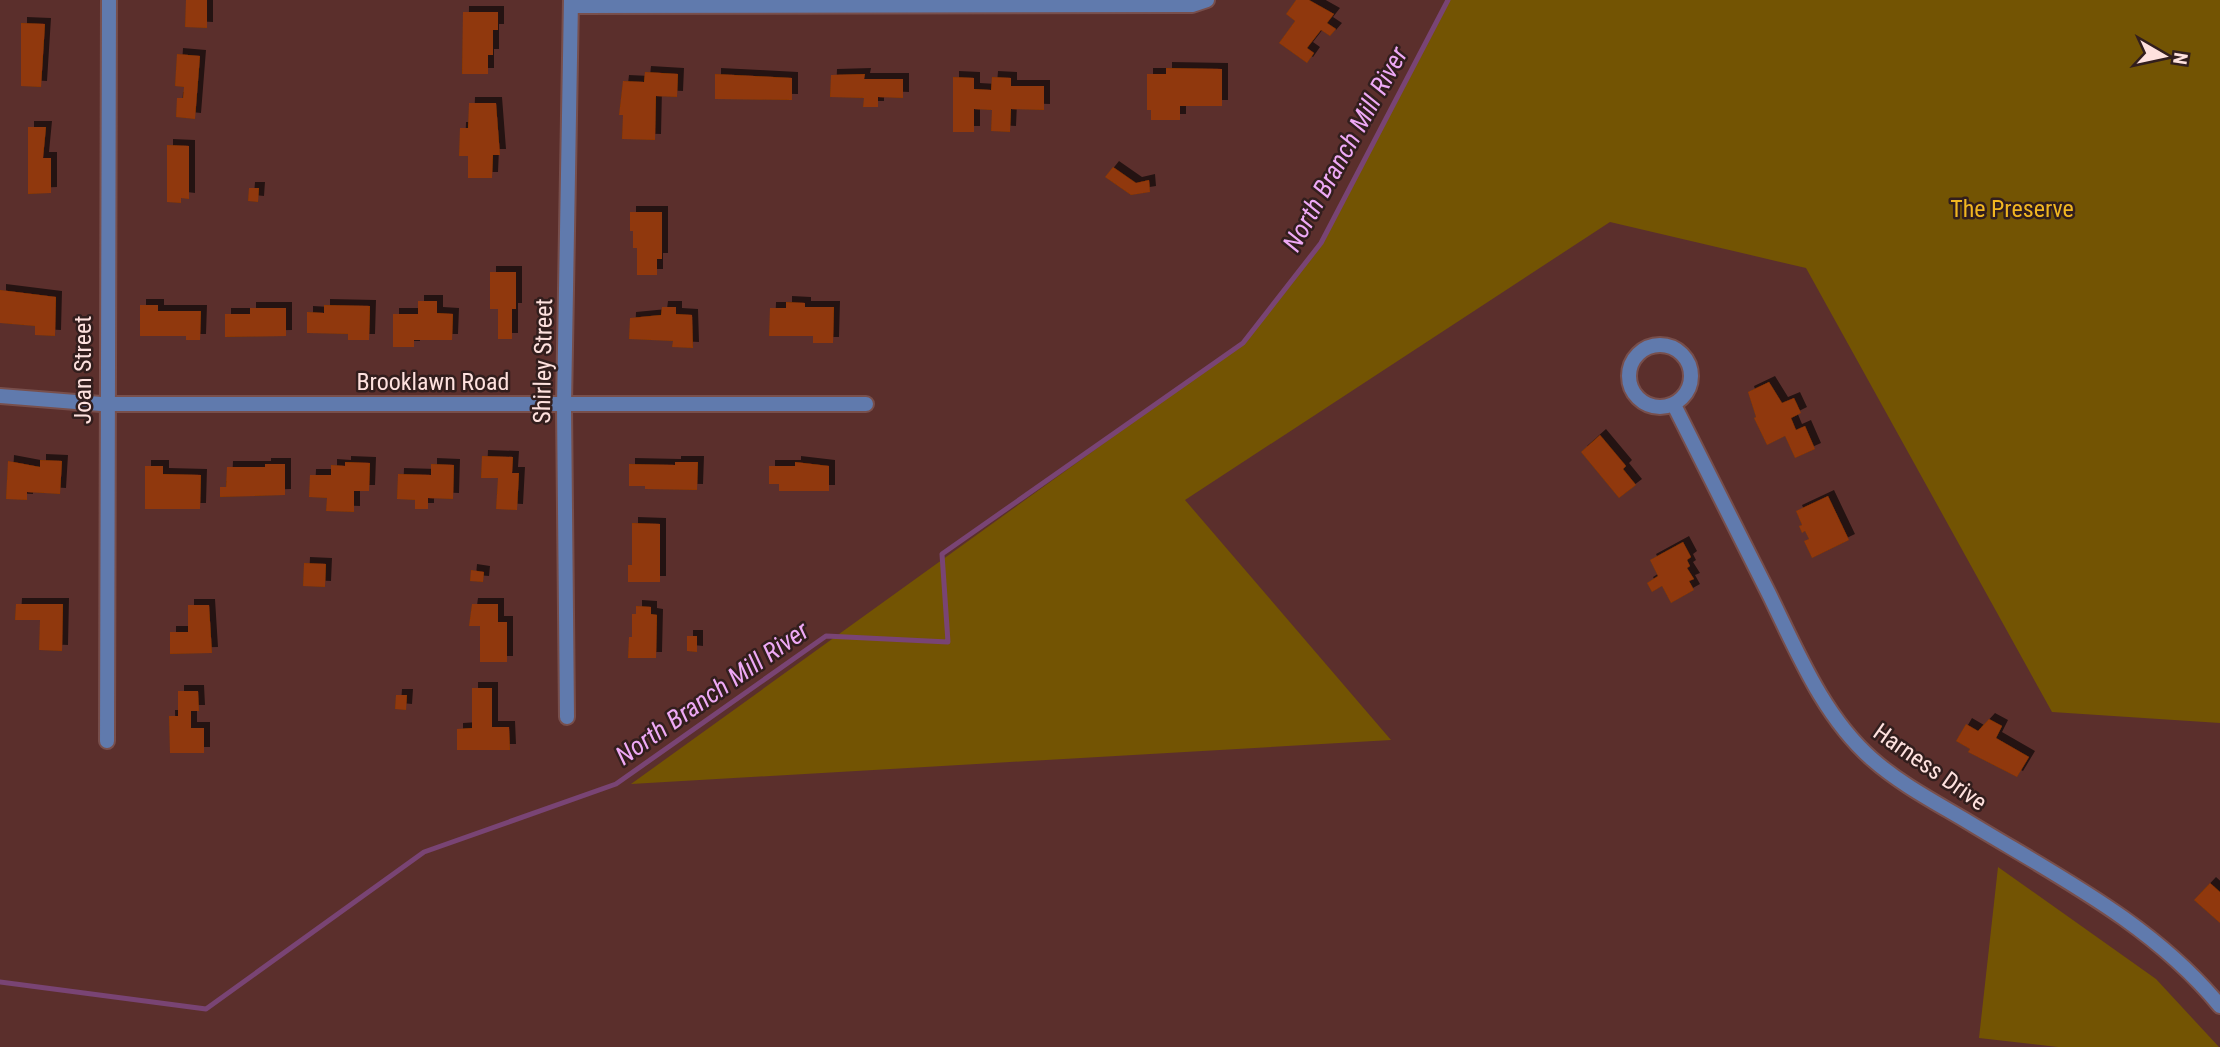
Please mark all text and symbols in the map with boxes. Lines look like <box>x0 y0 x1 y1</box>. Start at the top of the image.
north arrow <box>2129 21 2199 91</box>
water label: North Branch Mill River <box>1276 41 1414 256</box>
text: N <box>2168 51 2193 66</box>
park label: The Preserve <box>1950 195 2074 223</box>
street label: Shirley Street <box>528 298 558 424</box>
street label: Joan Street <box>69 316 97 424</box>
street label: Brooklawn Road <box>356 368 510 396</box>
water label: North Branch Mill River <box>610 614 815 771</box>
street label: Harness Drive <box>1868 718 1992 816</box>

